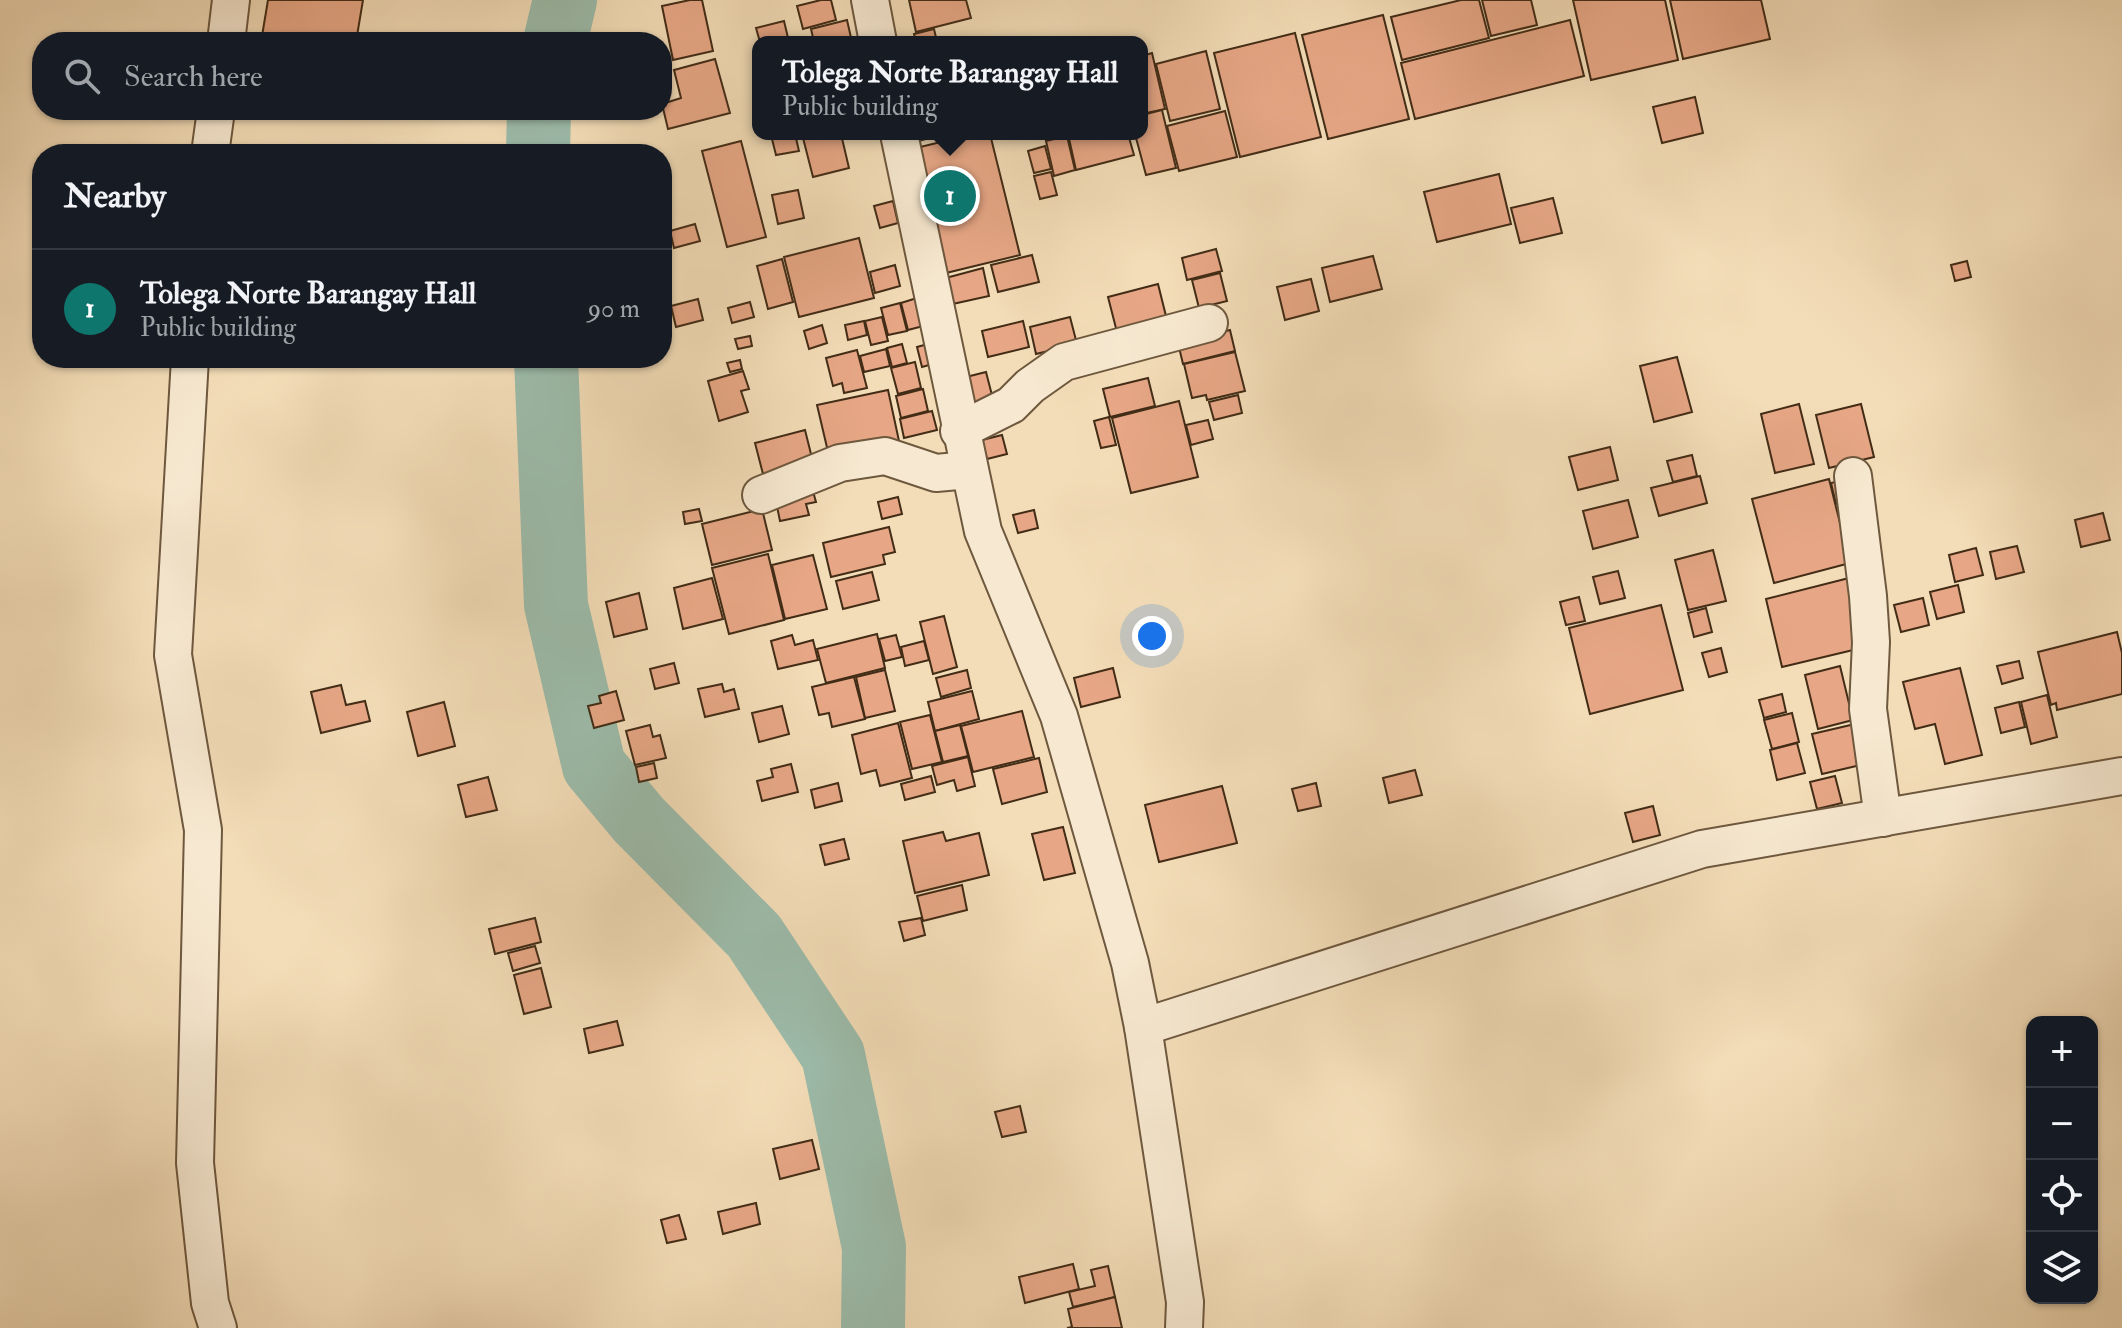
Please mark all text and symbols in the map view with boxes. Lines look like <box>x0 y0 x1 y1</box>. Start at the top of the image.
search box <box>32 32 672 120</box>
popup <box>752 36 1148 140</box>
icon: search <box>60 54 104 98</box>
text: Tolega Norte Barangay Hall <box>782 54 1118 91</box>
text: Search here <box>124 58 263 95</box>
text: Public building <box>782 91 938 123</box>
pin: 1 <box>924 166 976 226</box>
text: Nearby <box>64 175 166 218</box>
text: Tolega Norte Barangay Hall <box>140 275 476 312</box>
text: 1 <box>85 293 95 325</box>
text: 90 m <box>588 293 640 325</box>
text: Public building <box>140 312 296 344</box>
your location <box>1132 616 1172 656</box>
map controls <box>2026 1016 2098 1304</box>
button: + <box>2026 1016 2098 1088</box>
button: − <box>2026 1088 2098 1160</box>
button: locate <box>2026 1160 2098 1232</box>
button: layers <box>2026 1232 2098 1304</box>

